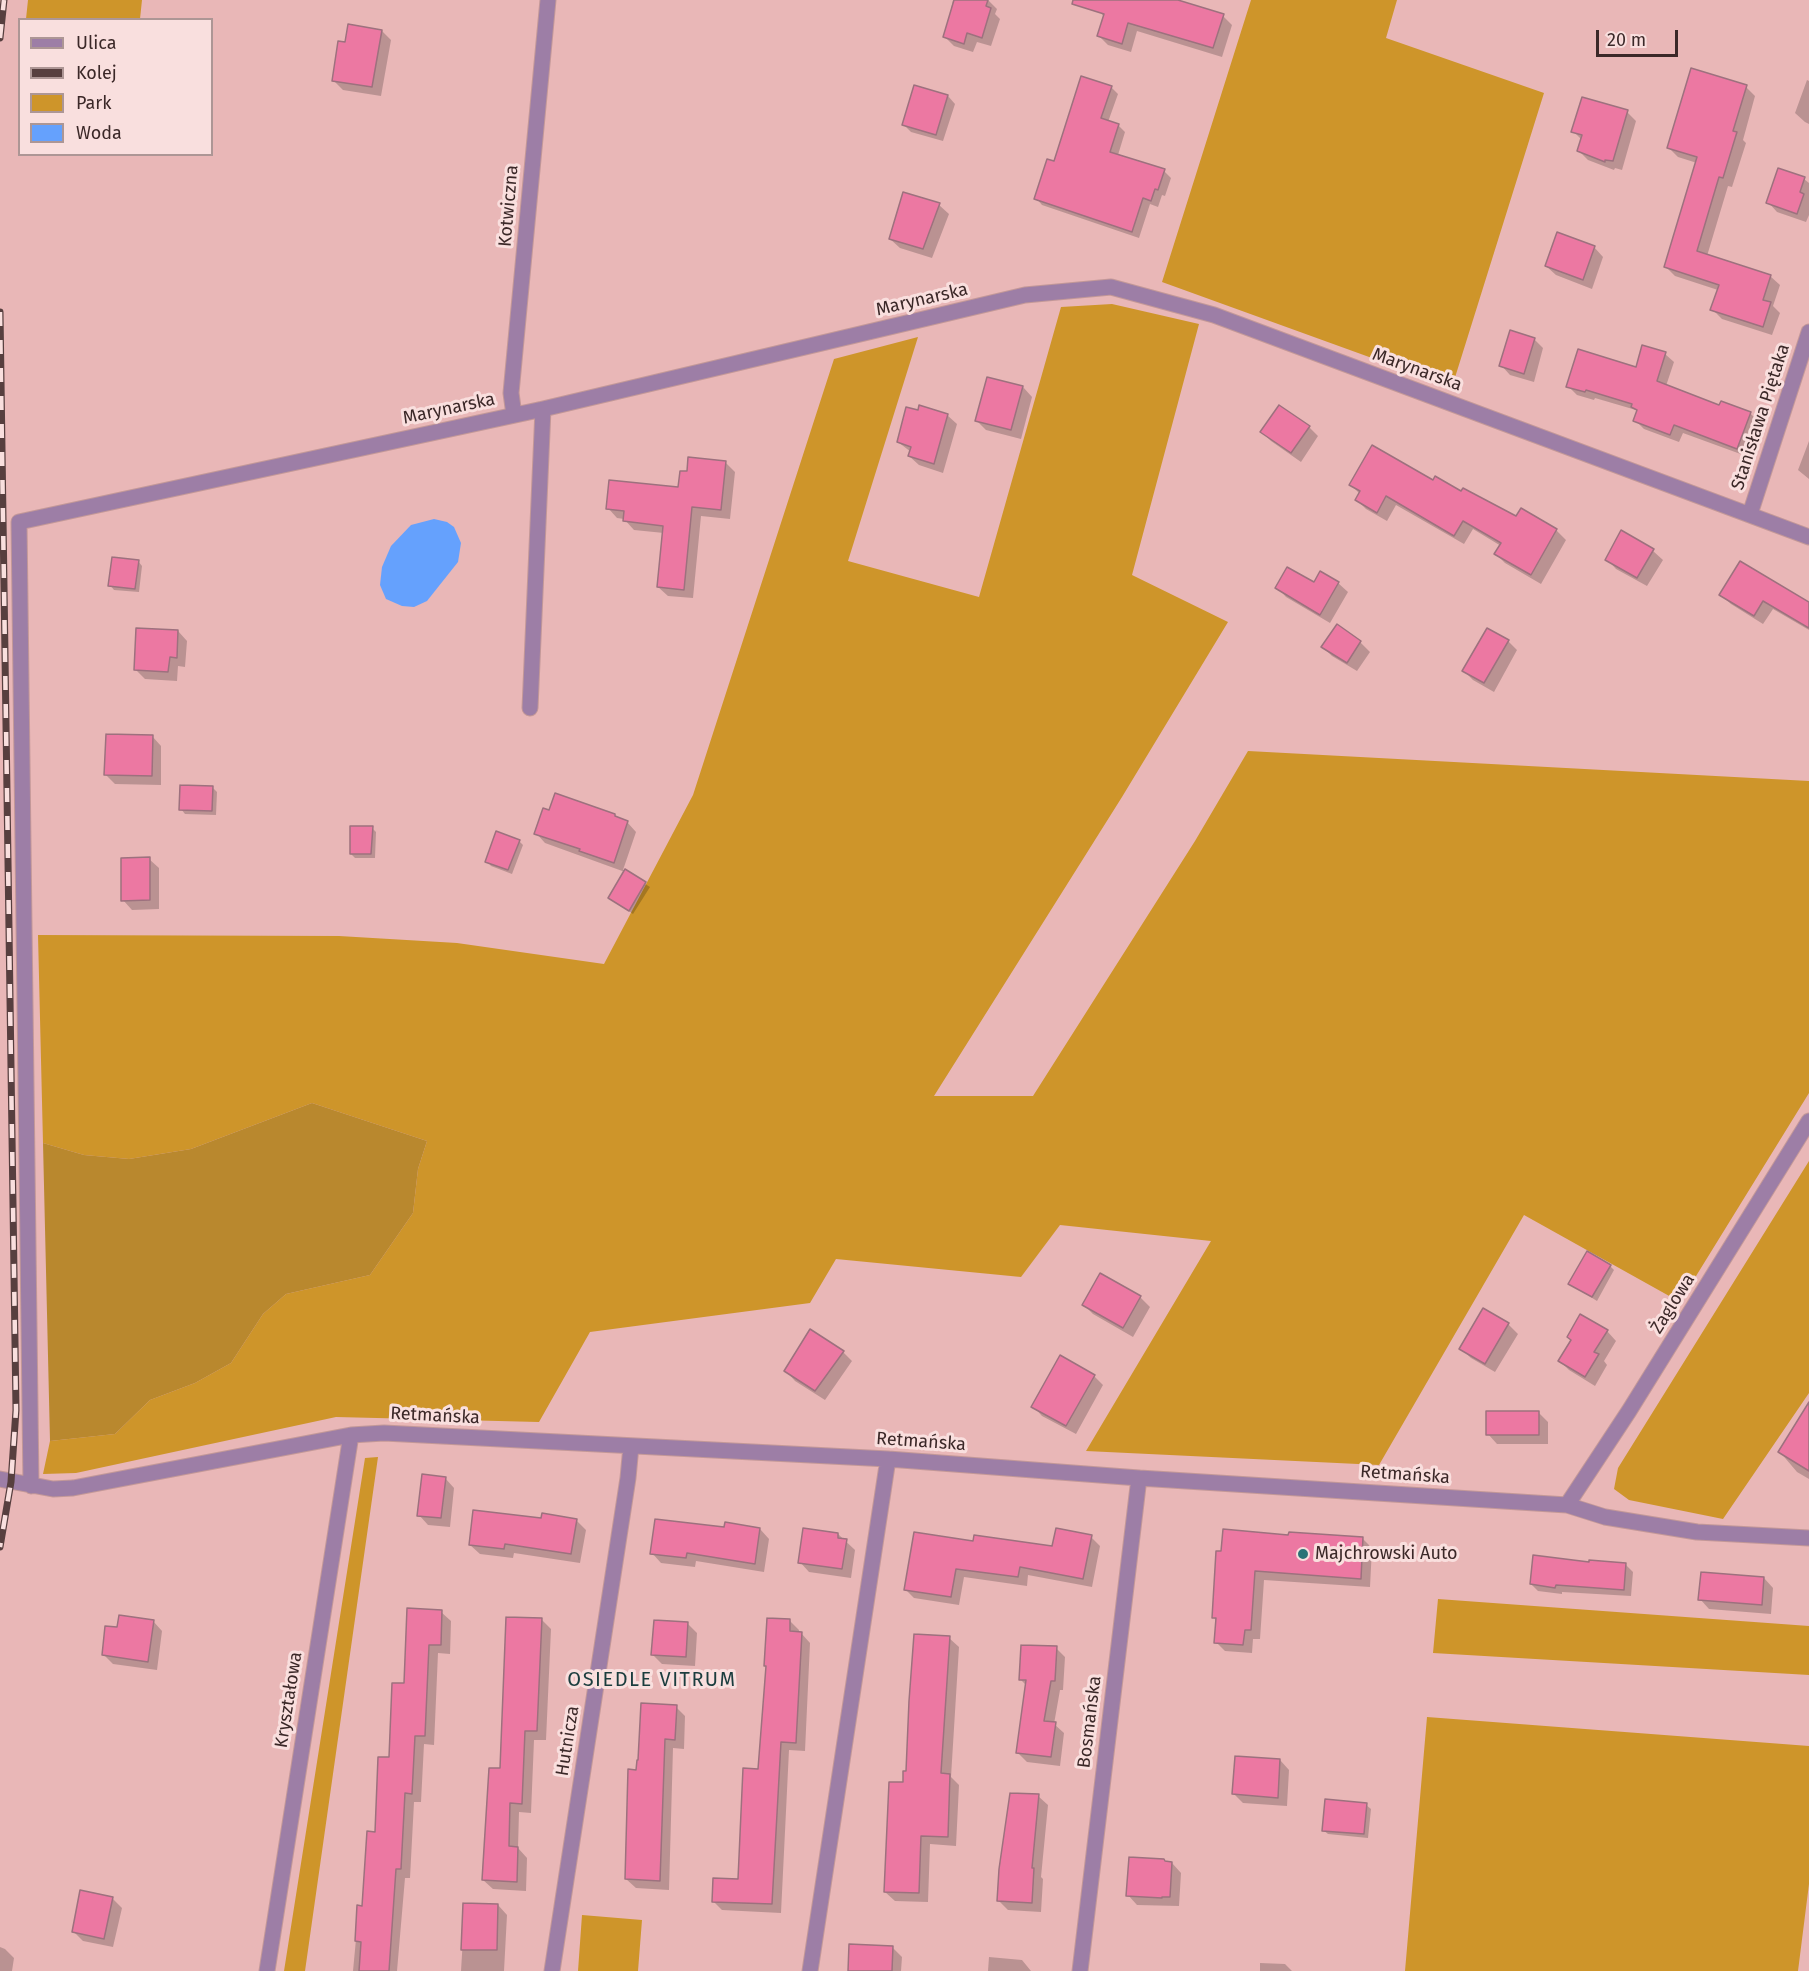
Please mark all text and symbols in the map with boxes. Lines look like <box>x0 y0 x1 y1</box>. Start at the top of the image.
legend <box>18 18 213 156</box>
scale bar <box>1599 18 1682 56</box>
text: 20 m <box>1607 29 1646 51</box>
text: Ulica <box>76 32 116 54</box>
text: Kolej <box>76 62 117 84</box>
text: Park <box>76 92 111 114</box>
text: Woda <box>76 122 122 144</box>
street label: Kotwiczna <box>495 164 523 248</box>
street label: Marynarska <box>874 279 970 321</box>
street label: Stanisława Piętaka <box>1727 341 1795 493</box>
street label: Marynarska <box>1369 344 1465 396</box>
street label: Marynarska <box>401 389 497 429</box>
street label: Żaglowa <box>1646 1270 1700 1338</box>
street label: Retmańska <box>390 1403 480 1429</box>
street label: Retmańska <box>875 1428 967 1456</box>
street label: Retmańska <box>1359 1461 1451 1489</box>
place label: Majchrowski Auto <box>1315 1543 1458 1565</box>
marker: Majchrowski Auto <box>1296 1547 1310 1561</box>
street label: Kryształowa <box>271 1650 307 1750</box>
district label: OSIEDLE VITRUM <box>567 1668 737 1692</box>
street label: Bosmańska <box>1074 1675 1106 1769</box>
street label: Hutnicza <box>552 1704 584 1778</box>

